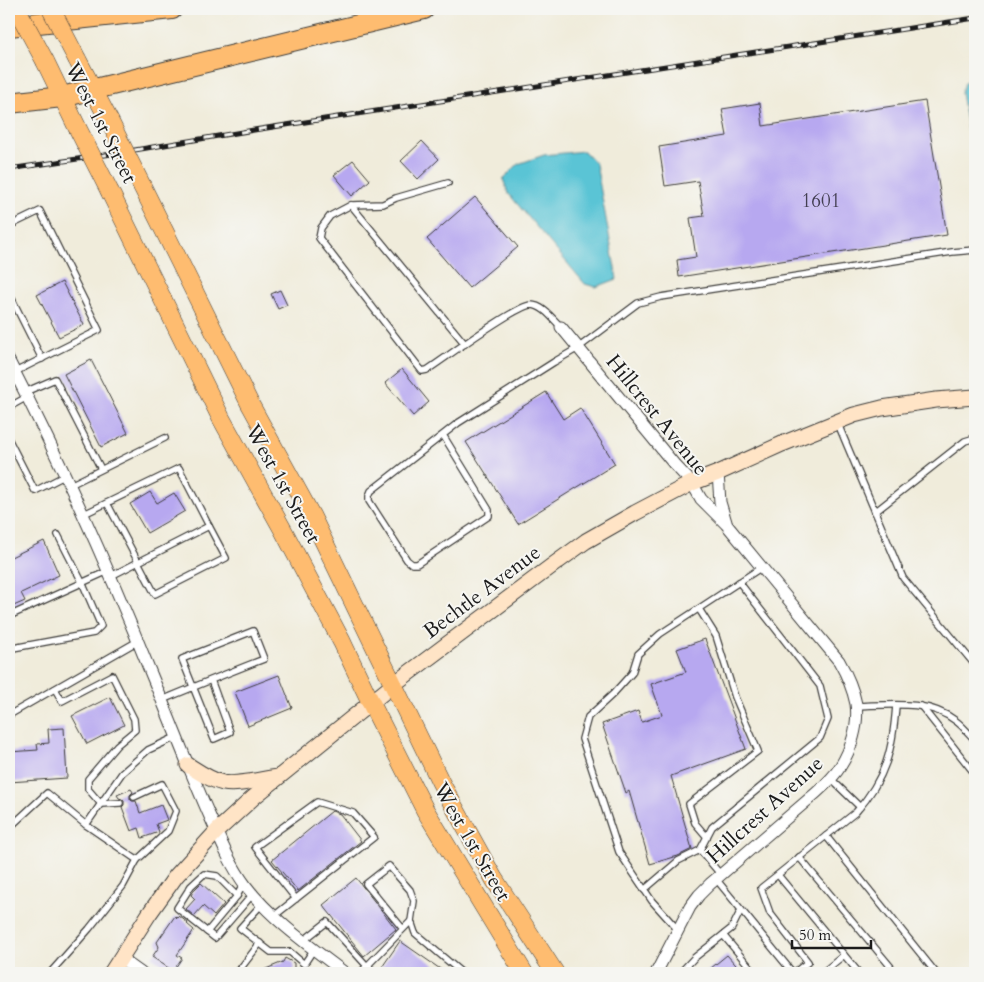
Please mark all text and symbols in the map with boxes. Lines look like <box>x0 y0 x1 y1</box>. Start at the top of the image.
street label: West 1st Street <box>58 56 144 189</box>
house number: 1601 <box>802 188 840 214</box>
street label: Hillcrest Avenue <box>599 348 715 482</box>
street label: West 1st Street <box>238 418 328 549</box>
street label: Bechtle Avenue <box>417 538 547 646</box>
street label: Hillcrest Avenue <box>700 750 830 870</box>
street label: West 1st Street <box>426 776 518 907</box>
scale bar <box>792 917 870 949</box>
text: 50 m <box>799 925 831 945</box>

